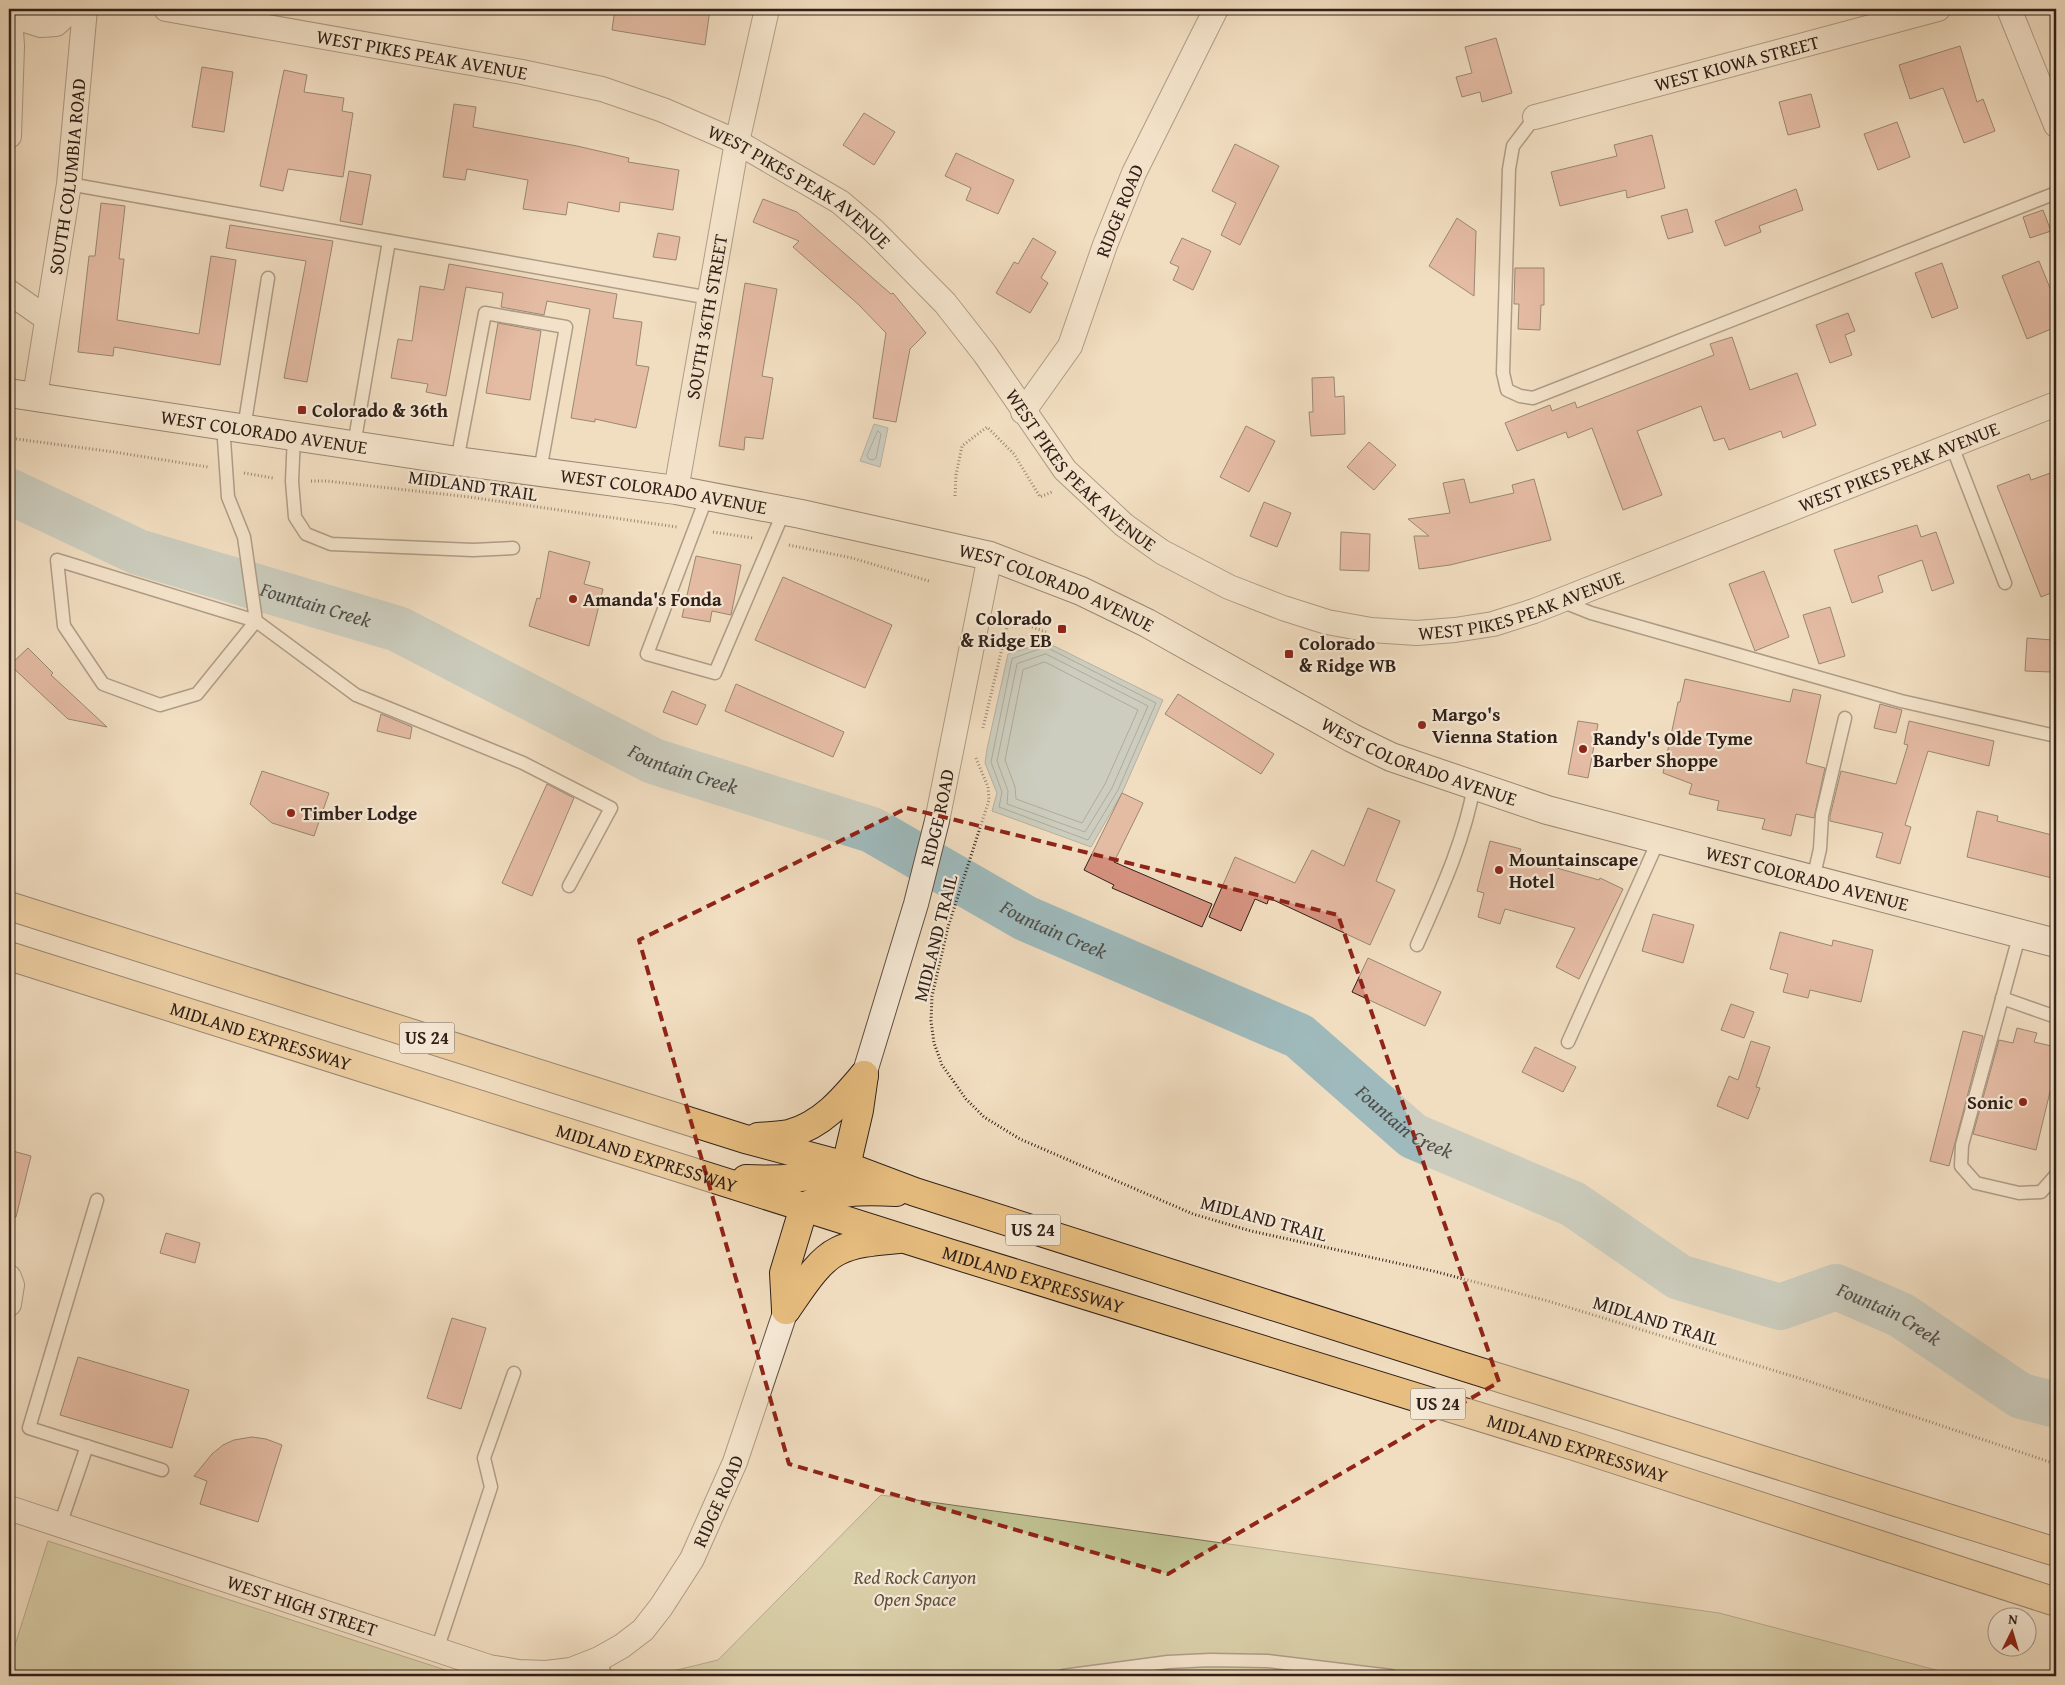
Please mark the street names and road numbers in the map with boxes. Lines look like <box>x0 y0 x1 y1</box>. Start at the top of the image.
street label: WEST PIKES PEAK AVENUE <box>314 22 531 87</box>
street label: WEST KIOWA STREET <box>1651 27 1823 98</box>
street label: SOUTH COLUMBIA ROAD <box>41 77 93 276</box>
street label: WEST PIKES PEAK AVENUE <box>704 117 898 255</box>
street label: RIDGE ROAD <box>1088 159 1150 261</box>
street label: SOUTH 36TH STREET <box>678 231 735 401</box>
street label: WEST PIKES PEAK AVENUE <box>999 383 1163 558</box>
street label: WEST COLORADO AVENUE <box>159 402 370 461</box>
street label: WEST PIKES PEAK AVENUE <box>1794 414 2004 519</box>
street label: WEST COLORADO AVENUE <box>559 461 770 521</box>
street label: MIDLAND TRAIL <box>407 462 539 508</box>
street label: WEST COLORADO AVENUE <box>956 536 1160 639</box>
street label: WEST PIKES PEAK AVENUE <box>1417 563 1628 647</box>
street label: WEST COLORADO AVENUE <box>1316 709 1521 813</box>
street label: RIDGE ROAD <box>912 766 961 869</box>
street label: WEST COLORADO AVENUE <box>1703 838 1912 918</box>
street label: MIDLAND TRAIL <box>906 871 964 1005</box>
street label: MIDLAND EXPRESSWAY <box>167 994 355 1077</box>
road number: US 24 <box>400 1022 454 1054</box>
street label: MIDLAND EXPRESSWAY <box>553 1116 742 1200</box>
street label: MIDLAND TRAIL <box>1198 1188 1330 1248</box>
road number: US 24 <box>1006 1214 1060 1246</box>
street label: MIDLAND EXPRESSWAY <box>939 1238 1128 1320</box>
street label: MIDLAND TRAIL <box>1590 1288 1722 1352</box>
road number: US 24 <box>1410 1388 1466 1420</box>
street label: MIDLAND EXPRESSWAY <box>1484 1406 1672 1490</box>
street label: RIDGE ROAD <box>685 1451 750 1552</box>
street label: WEST HIGH STREET <box>223 1567 382 1643</box>

